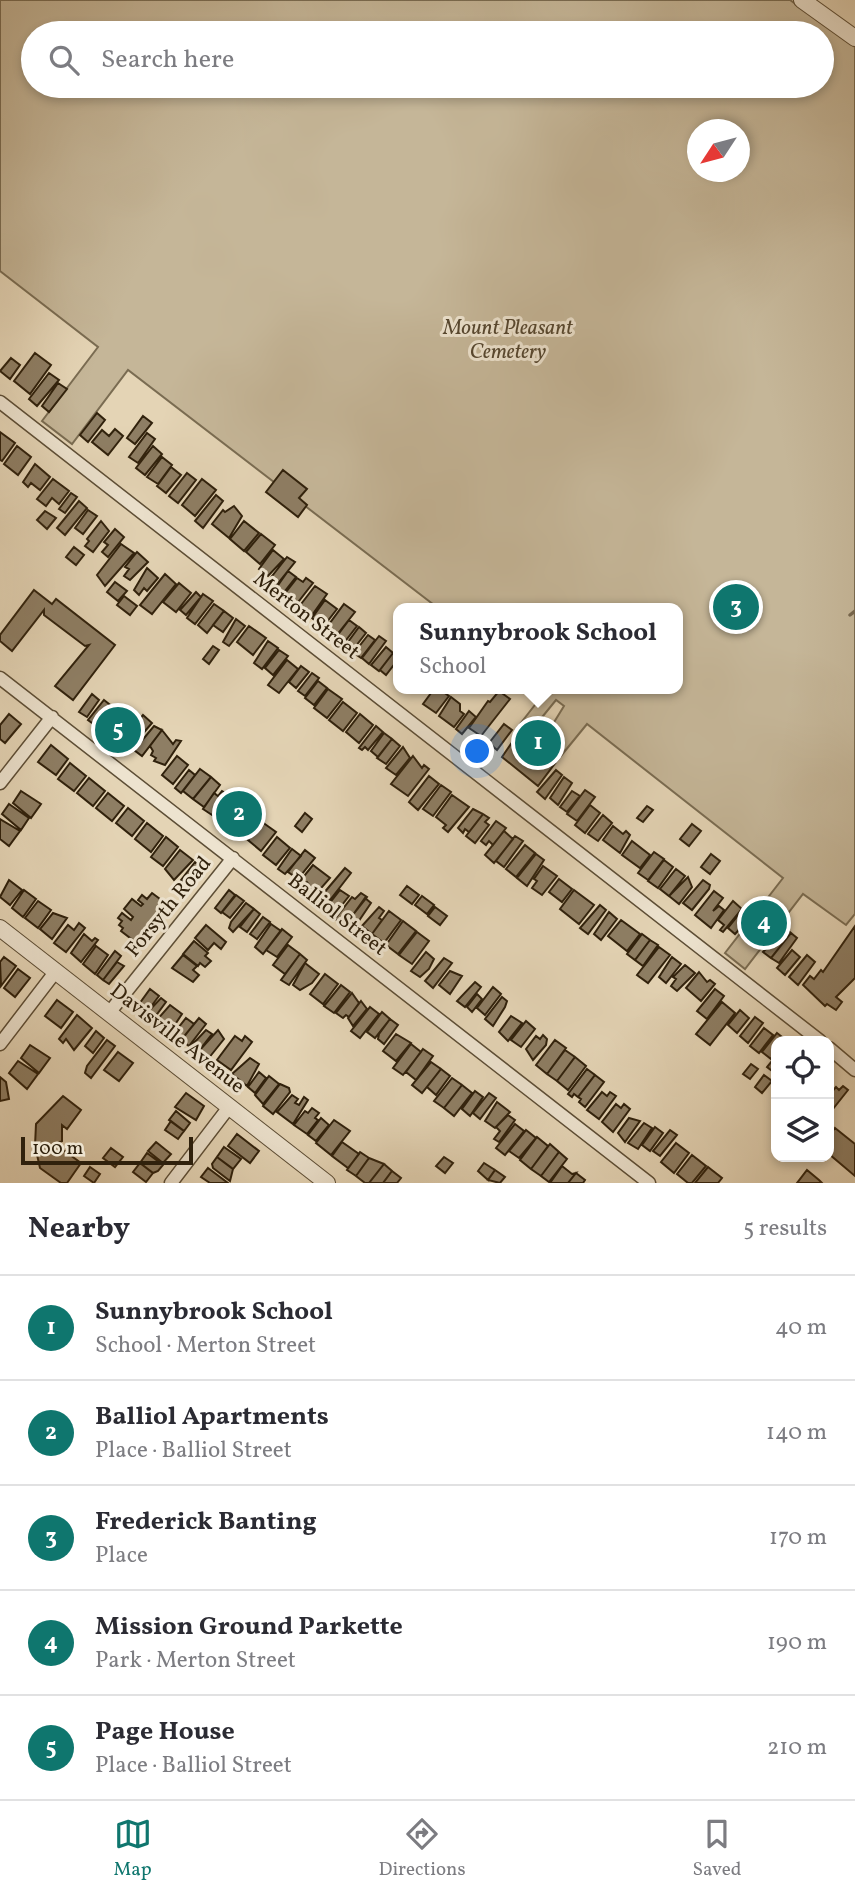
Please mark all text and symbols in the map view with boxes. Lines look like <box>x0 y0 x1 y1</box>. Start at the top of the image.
search box <box>21 21 834 98</box>
icon: search <box>45 41 83 79</box>
text: Search here <box>101 42 234 78</box>
north arrow <box>687 119 750 182</box>
park label: Mount Pleasant Cemetery <box>442 314 574 367</box>
street label: Merton Street <box>247 565 365 667</box>
pin: 3 <box>713 581 759 633</box>
popup <box>393 603 683 694</box>
text: Sunnybrook School <box>419 615 657 651</box>
text: School <box>419 651 486 683</box>
pin: 5 <box>95 704 141 756</box>
pin: 1 <box>515 717 561 769</box>
your location <box>460 734 494 768</box>
pin: 2 <box>216 788 262 840</box>
street label: Forsyth Road <box>119 850 219 964</box>
street label: Balliol Street <box>281 867 393 963</box>
pin: 4 <box>741 897 787 949</box>
street label: Davisville Avenue <box>103 977 251 1101</box>
map controls <box>771 1036 834 1162</box>
button: locate <box>771 1036 834 1099</box>
button: layers <box>771 1099 834 1162</box>
scale bar <box>21 1134 192 1166</box>
text: 100 m <box>32 1136 83 1162</box>
text: Nearby <box>28 1208 130 1250</box>
text: 5 results <box>743 1213 827 1245</box>
text: Sunnybrook School <box>95 1294 333 1330</box>
text: 1 <box>46 1312 56 1344</box>
text: 40 m <box>775 1312 827 1344</box>
text: School · Merton Street <box>95 1330 316 1362</box>
text: Balliol Apartments <box>95 1399 329 1435</box>
text: 2 <box>45 1417 57 1449</box>
text: 140 m <box>766 1417 827 1449</box>
text: Place · Balliol Street <box>95 1435 292 1467</box>
text: Frederick Banting <box>95 1504 317 1540</box>
text: 3 <box>45 1522 57 1554</box>
text: 170 m <box>769 1522 827 1554</box>
text: Place <box>95 1540 148 1572</box>
text: Mission Ground Parkette <box>95 1609 403 1645</box>
text: 4 <box>44 1627 58 1659</box>
text: 190 m <box>767 1627 827 1659</box>
text: Park · Merton Street <box>95 1645 296 1677</box>
text: Page House <box>95 1714 235 1750</box>
text: 5 <box>45 1732 57 1764</box>
text: 210 m <box>767 1732 827 1764</box>
text: Place · Balliol Street <box>95 1750 292 1782</box>
tab: Map <box>113 1815 152 1883</box>
tab: Directions <box>379 1815 466 1883</box>
tab: Saved <box>693 1815 741 1883</box>

